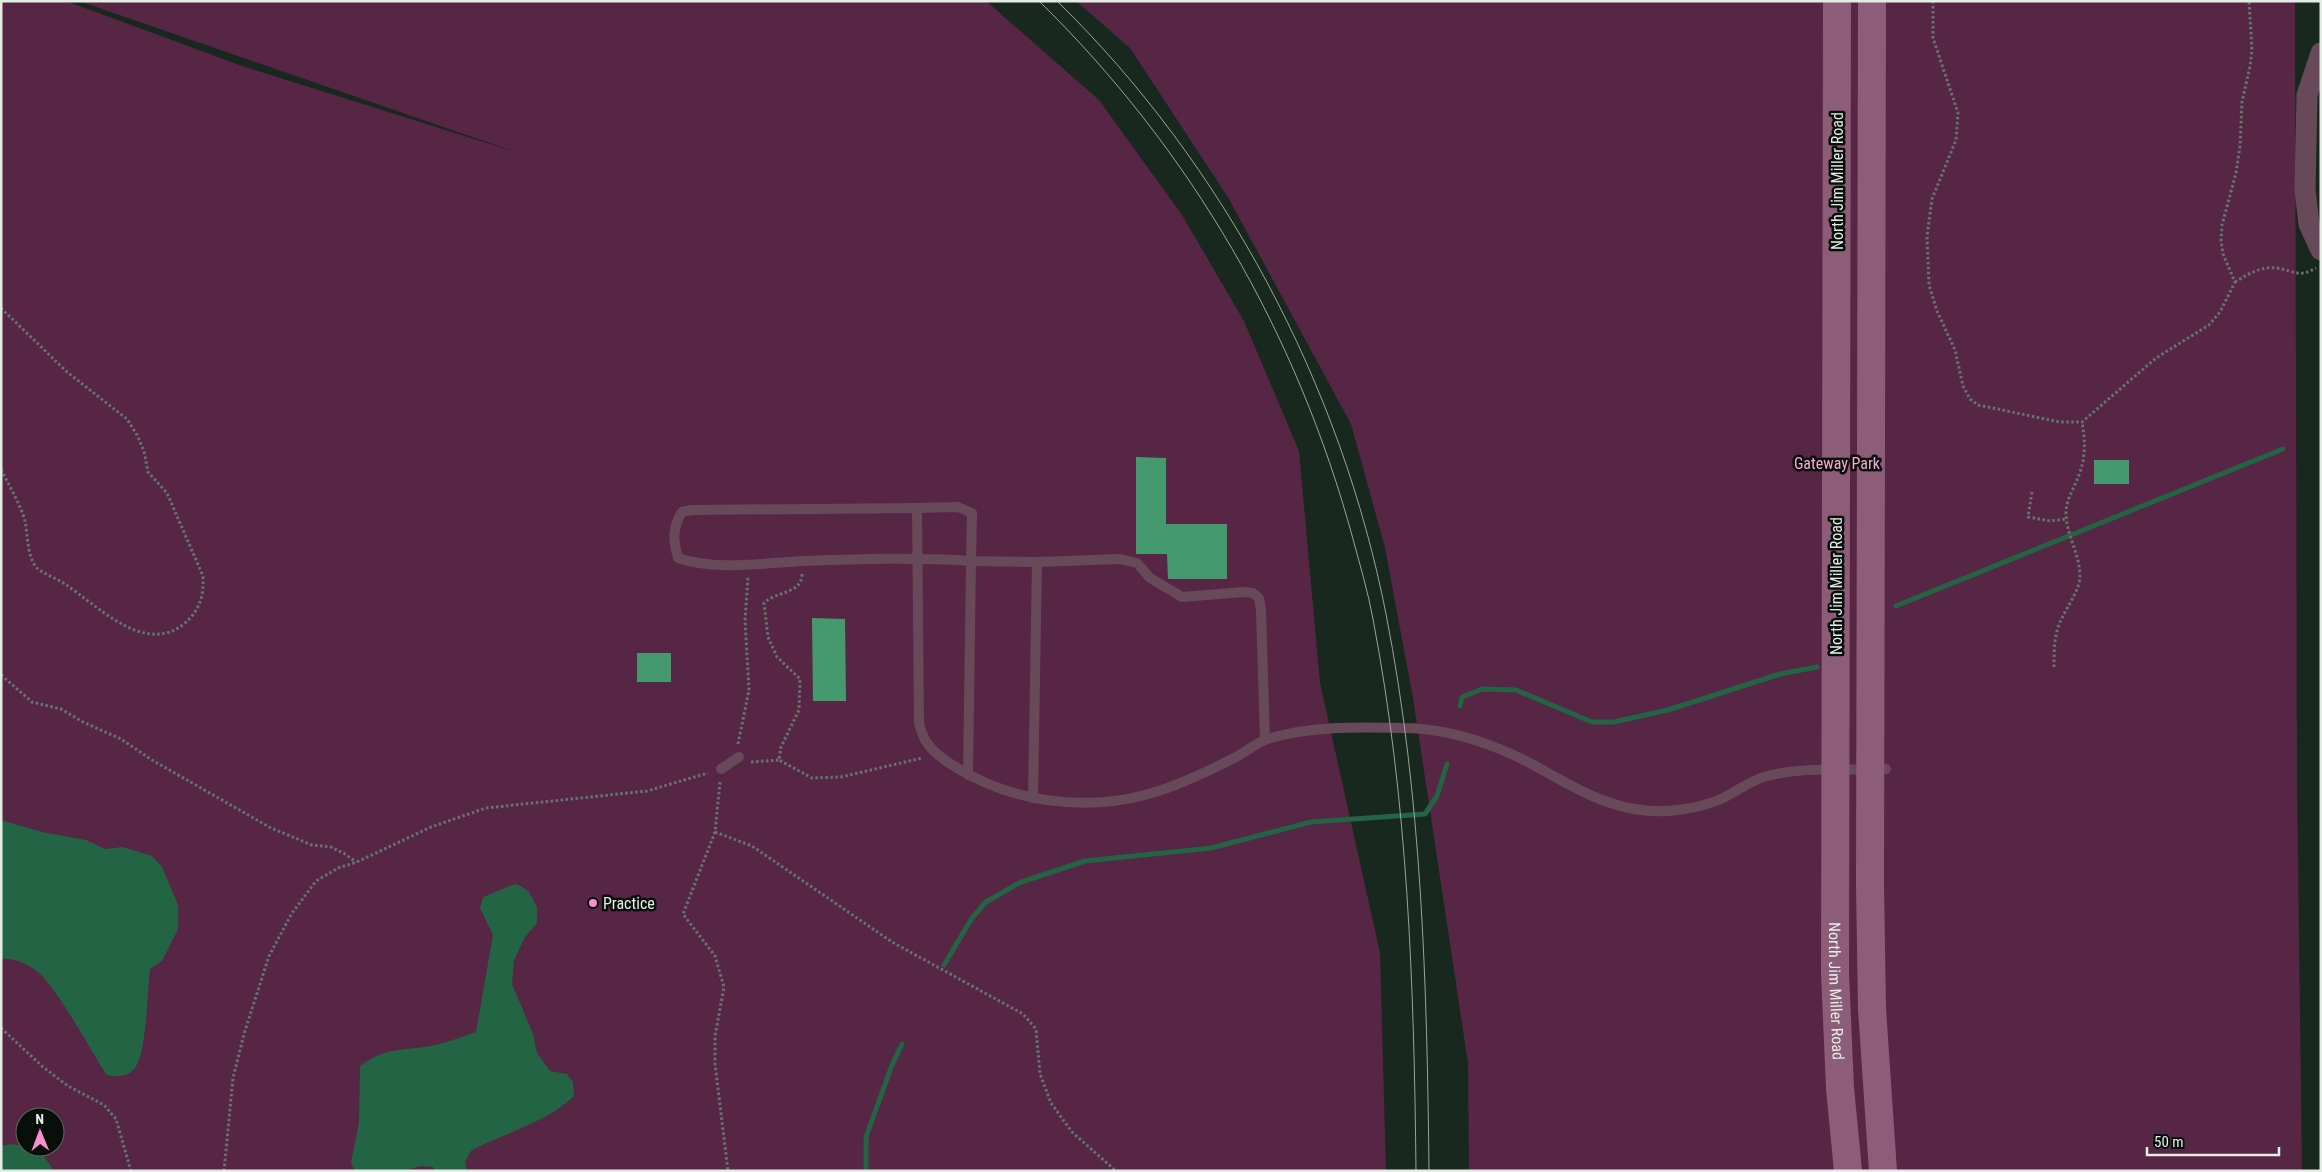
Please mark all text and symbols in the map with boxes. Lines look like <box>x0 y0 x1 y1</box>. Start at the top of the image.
street label: North Jim Miller Road <box>1828 112 1847 250</box>
park label: Gateway Park <box>1794 454 1881 473</box>
street label: North Jim Miller Road <box>1827 517 1846 655</box>
place label: Practice <box>603 894 655 913</box>
marker: Practice <box>587 897 599 909</box>
street label: North Jim Miller Road <box>1826 922 1848 1060</box>
north arrow <box>15 1107 65 1157</box>
text: N <box>35 1111 44 1127</box>
scale bar <box>2147 1124 2280 1156</box>
text: 50 m <box>2154 1133 2184 1151</box>

